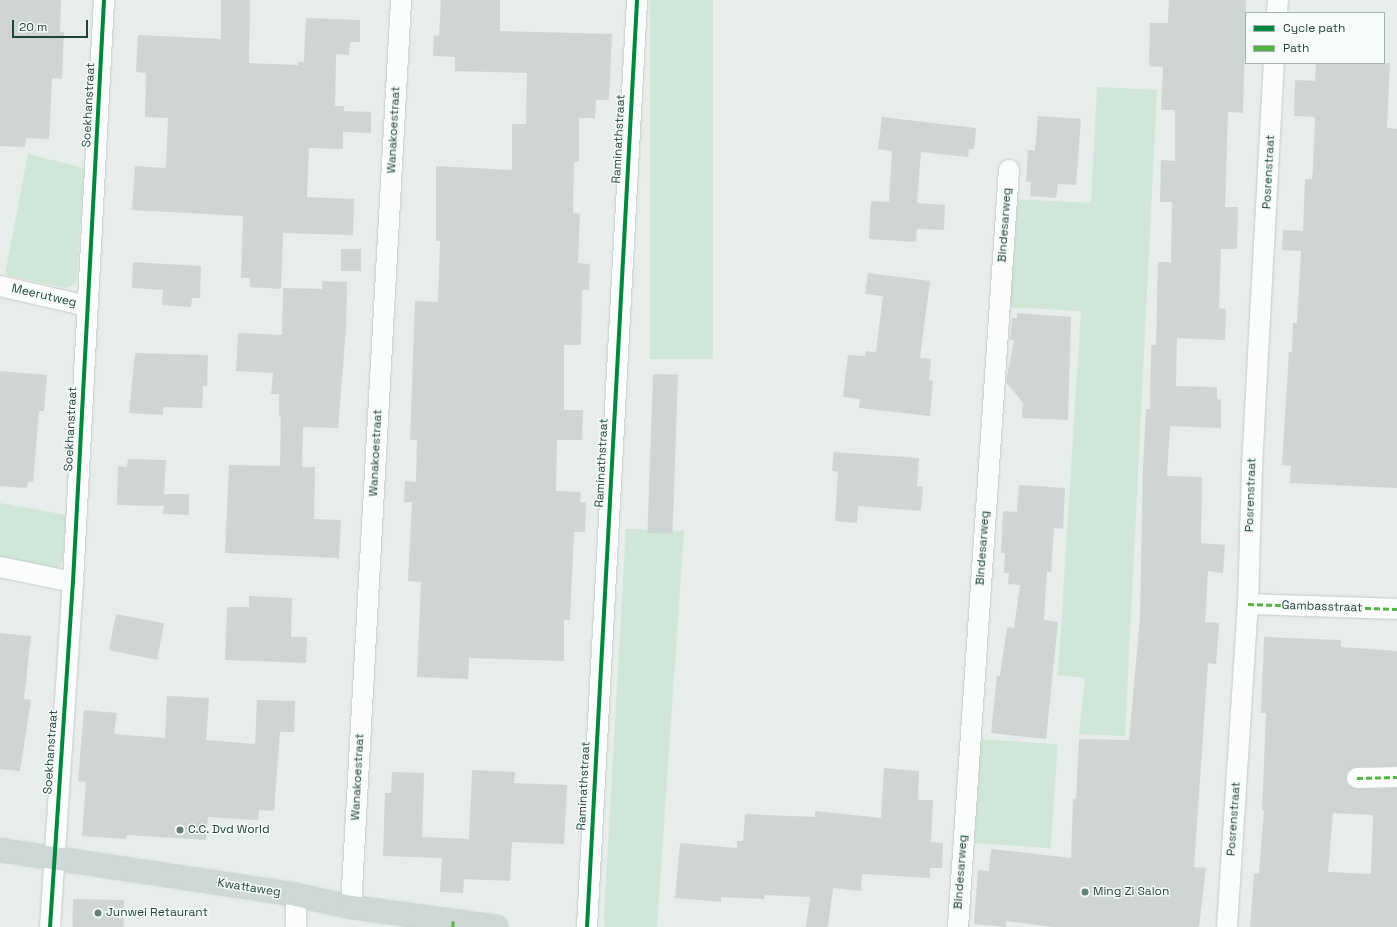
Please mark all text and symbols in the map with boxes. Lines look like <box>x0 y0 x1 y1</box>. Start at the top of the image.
scale bar <box>14 12 90 38</box>
legend <box>1245 12 1385 64</box>
text: 20 m <box>19 19 47 35</box>
text: Cycle path <box>1283 20 1345 36</box>
text: Path <box>1283 40 1309 56</box>
street label: Soekhanstraat <box>80 62 98 148</box>
street label: Wanakoestraat <box>385 86 403 174</box>
street label: Raminathstraat <box>609 94 629 184</box>
street label: Posrenstraat <box>1260 134 1278 210</box>
street label: Bindesarweg <box>995 187 1015 263</box>
street label: Meerutweg <box>10 282 78 310</box>
street label: Soekhanstraat <box>62 386 80 472</box>
street label: Wanakoestraat <box>367 409 385 497</box>
street label: Raminathstraat <box>592 418 612 508</box>
street label: Posrenstraat <box>1243 458 1259 532</box>
street label: Bindesarweg <box>973 510 993 586</box>
street label: Gambasstraat <box>1281 598 1363 616</box>
street label: Soekhanstraat <box>41 709 61 795</box>
street label: Wanakoestraat <box>349 733 367 821</box>
street label: Raminathstraat <box>574 741 594 831</box>
street label: Posrenstraat <box>1224 781 1244 857</box>
place label: C.C. Dvd World <box>188 823 270 837</box>
marker: C.C. Dvd World <box>175 825 185 835</box>
street label: Bindesarweg <box>951 834 971 910</box>
street label: Kwattaweg <box>216 876 282 900</box>
place label: Ming Zi Salon <box>1093 885 1169 899</box>
marker: Ming Zi Salon <box>1080 887 1090 897</box>
place label: Junwei Retaurant <box>106 906 208 920</box>
marker: Junwei Retaurant <box>93 908 103 918</box>

